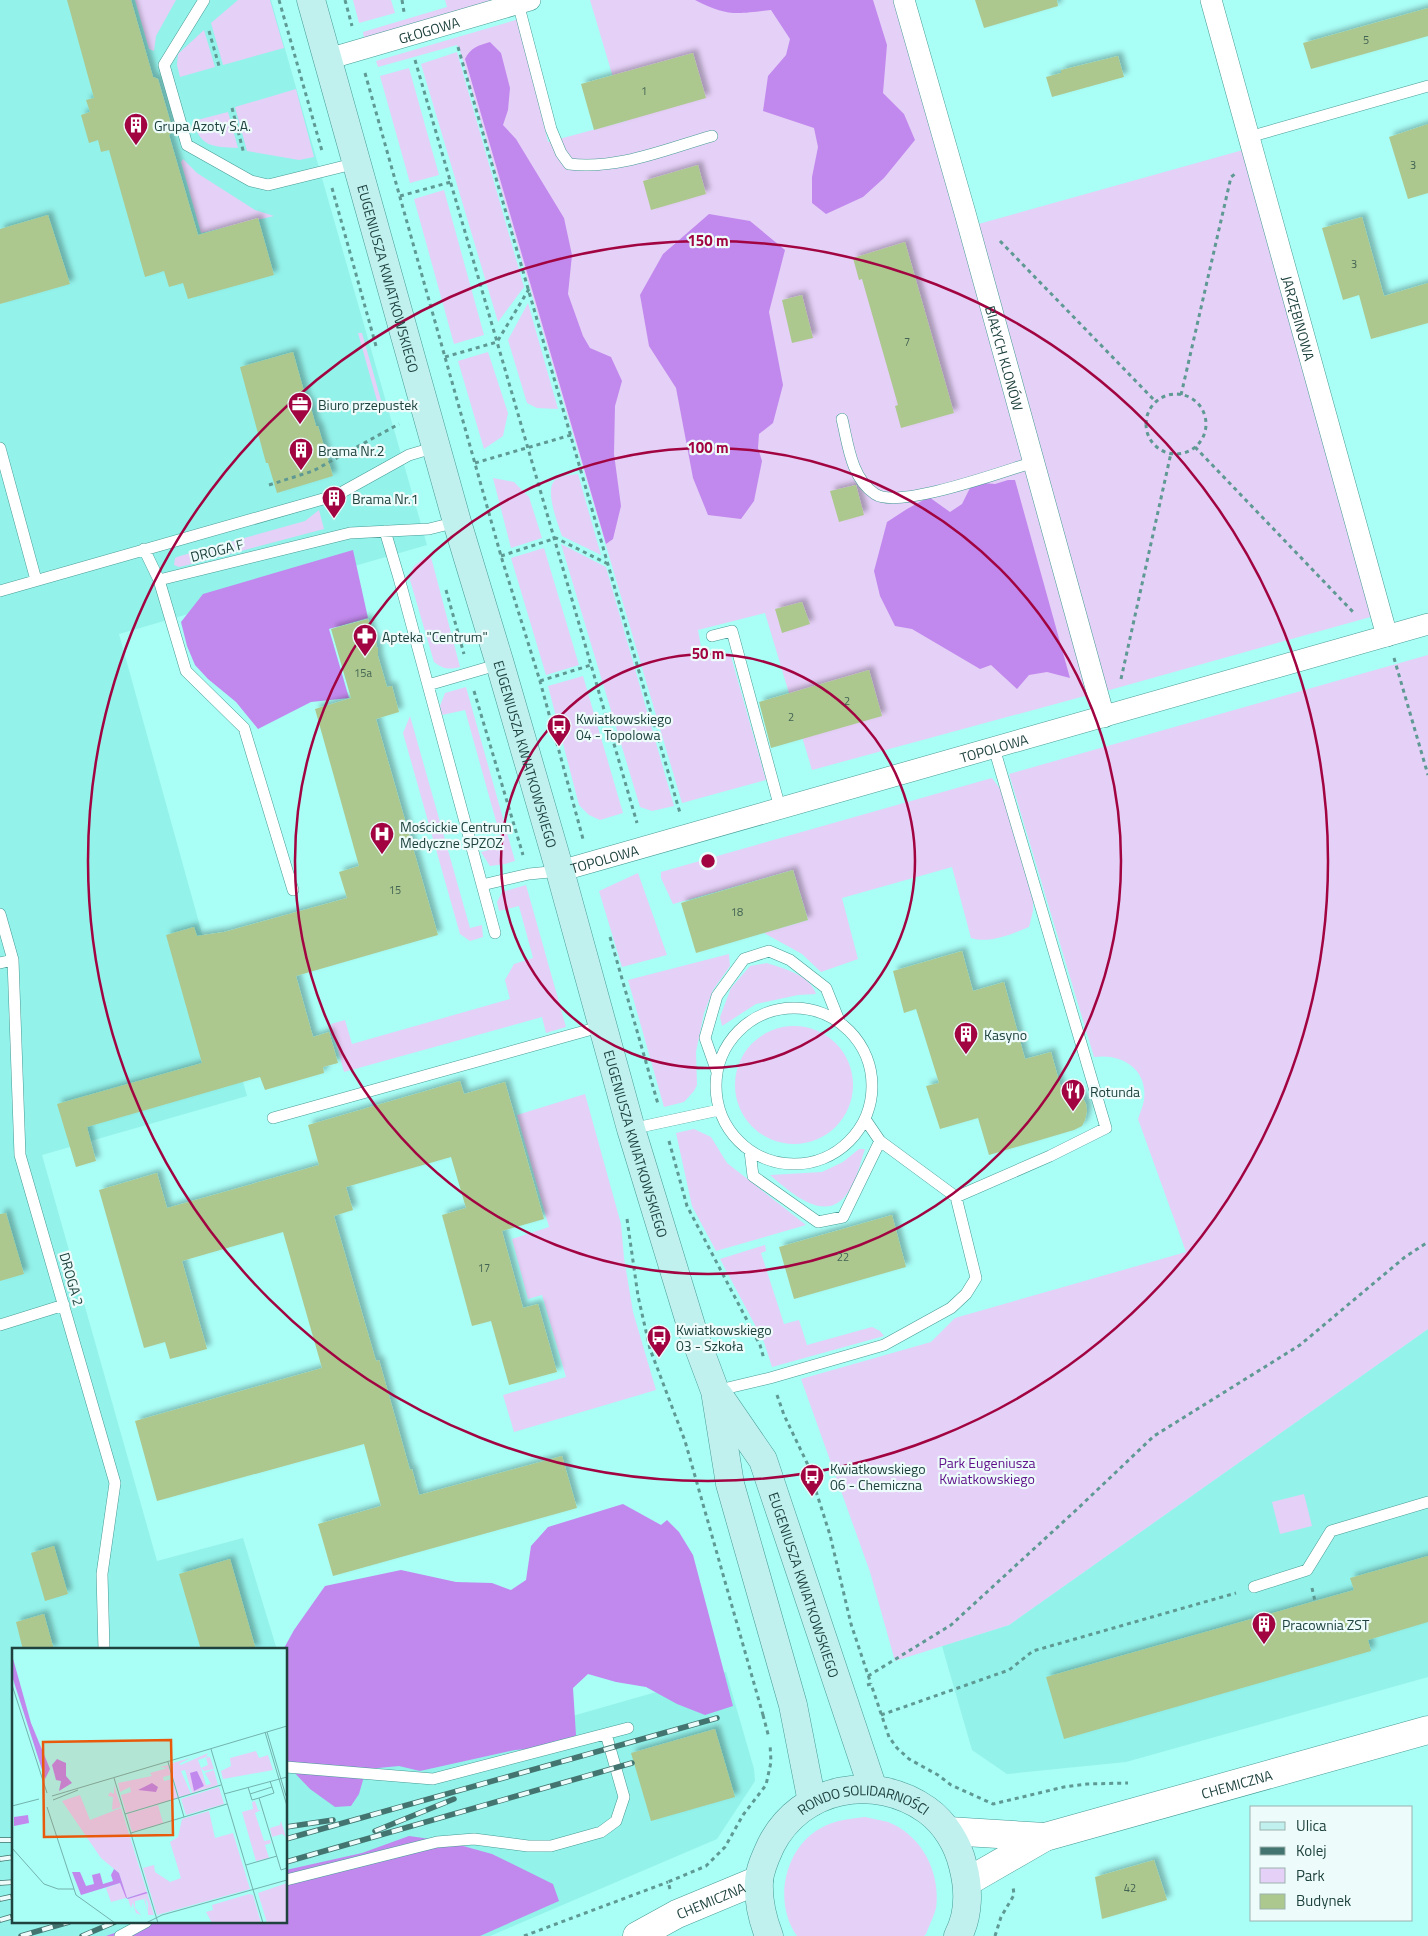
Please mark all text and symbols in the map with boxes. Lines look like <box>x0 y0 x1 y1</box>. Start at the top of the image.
street label: GŁOGOWA <box>396 11 462 48</box>
house number: 5 <box>1363 32 1369 48</box>
house number: 1 <box>641 83 647 99</box>
building icon: Grupa Azoty S.A. <box>123 112 149 146</box>
place label: Grupa Azoty S.A. <box>154 115 251 136</box>
house number: 3 <box>1410 157 1416 173</box>
street label: EUGENIUSZA KWIATKOWSKIEGO <box>353 182 425 375</box>
text: 150 m <box>687 229 729 252</box>
house number: 3 <box>1351 256 1357 272</box>
street label: JARZĘBINOWA <box>1277 273 1321 364</box>
street label: BIAŁYCH KLONÓW <box>981 303 1029 413</box>
house number: 7 <box>904 334 910 350</box>
office icon: Biuro przepustek <box>287 391 313 425</box>
place label: Biuro przepustek <box>318 394 418 415</box>
text: 100 m <box>687 436 729 459</box>
building icon: Brama Nr.2 <box>288 437 314 471</box>
place label: Brama Nr.2 <box>318 440 385 461</box>
building icon: Brama Nr.1 <box>321 485 347 519</box>
place label: Brama Nr.1 <box>352 488 419 509</box>
street label: DROGA F <box>188 533 246 567</box>
pharmacy icon: Apteka "Centrum" <box>352 623 378 657</box>
place label: Apteka "Centrum" <box>382 626 488 647</box>
text: 50 m <box>692 642 724 665</box>
street label: EUGENIUSZA KWIATKOWSKIEGO <box>489 658 563 850</box>
house number: 15a <box>354 665 372 681</box>
house number: 2 <box>844 693 850 709</box>
place label: Kwiatkowskiego 04 - Topolowa <box>576 708 672 745</box>
house number: 2 <box>788 709 794 725</box>
bus stop icon: Kwiatkowskiego 04 - Topolowa <box>546 713 572 747</box>
street label: TOPOLOWA <box>957 728 1031 767</box>
place label: Mościckie Centrum Medyczne SPZOZ <box>400 816 512 853</box>
hospital icon: Mościckie Centrum Medyczne SPZOZ <box>369 821 395 855</box>
street label: TOPOLOWA <box>568 839 641 878</box>
centre of rings <box>699 852 717 870</box>
house number: 15 <box>389 882 401 898</box>
house number: 18 <box>731 904 743 920</box>
building icon: Kasyno <box>953 1021 979 1055</box>
place label: Kasyno <box>984 1024 1027 1045</box>
street label: EUGENIUSZA KWIATKOWSKIEGO <box>599 1047 674 1240</box>
restaurant icon: Rotunda <box>1060 1078 1086 1112</box>
place label: Rotunda <box>1090 1081 1140 1102</box>
house number: 22 <box>837 1249 849 1265</box>
street label: DROGA 2 <box>54 1250 90 1308</box>
house number: 17 <box>478 1260 490 1276</box>
place label: Kwiatkowskiego 03 - Szkoła <box>676 1319 772 1356</box>
bus stop icon: Kwiatkowskiego 03 - Szkoła <box>646 1324 672 1358</box>
park label: Park Eugeniusza Kwiatkowskiego <box>938 1452 1036 1489</box>
place label: Kwiatkowskiego 06 - Chemiczna <box>830 1458 926 1495</box>
bus stop icon: Kwiatkowskiego 06 - Chemiczna <box>799 1463 825 1497</box>
street label: EUGENIUSZA KWIATKOWSKIEGO <box>764 1489 845 1680</box>
building icon: Pracownia ZST <box>1251 1611 1277 1645</box>
place label: Pracownia ZST <box>1282 1614 1370 1635</box>
inset map <box>12 1648 288 1924</box>
street label: CHEMICZNA <box>1199 1763 1275 1803</box>
text: RONDO SOLIDARNOŚCI <box>792 1779 934 1819</box>
legend <box>1250 1806 1413 1921</box>
street label: RONDO SOLIDARNOŚCI <box>794 1807 932 1823</box>
text: Ulica <box>1296 1814 1327 1837</box>
text: Kolej <box>1296 1839 1327 1862</box>
text: Park <box>1296 1864 1325 1887</box>
street label: CHEMICZNA <box>673 1876 749 1924</box>
house number: 42 <box>1124 1880 1136 1896</box>
text: Budynek <box>1296 1889 1351 1912</box>

